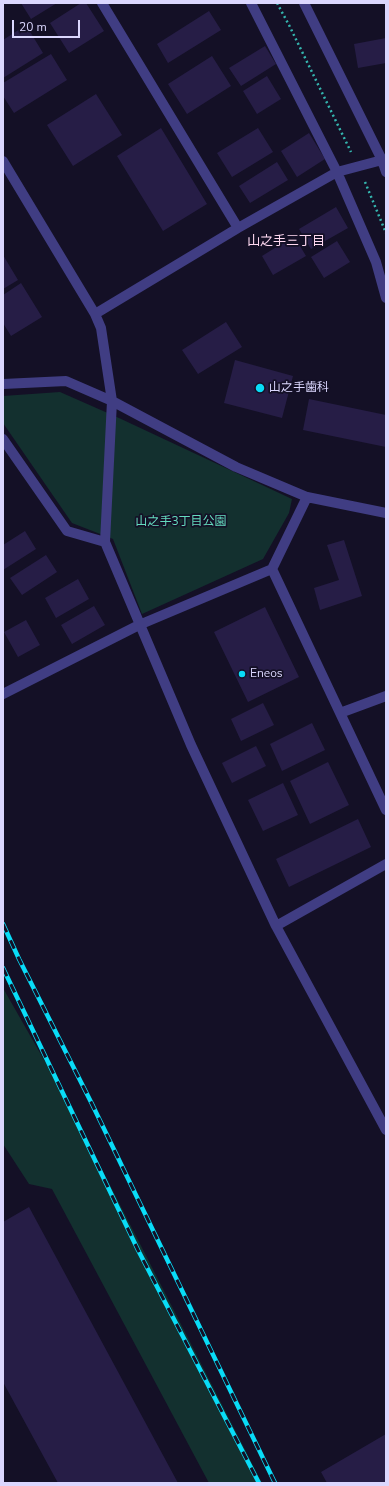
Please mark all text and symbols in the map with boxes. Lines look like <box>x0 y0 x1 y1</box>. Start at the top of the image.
scale bar <box>14 12 82 38</box>
text: 20 m <box>19 19 47 35</box>
district label: 山之手三丁目 <box>247 234 325 250</box>
place label: 山之手歯科 <box>269 381 329 395</box>
marker: 山之手歯科 <box>254 382 266 394</box>
park label: 山之手3丁目公園 <box>135 515 227 529</box>
place label: Eneos <box>250 667 283 681</box>
marker: Eneos <box>237 669 247 679</box>

